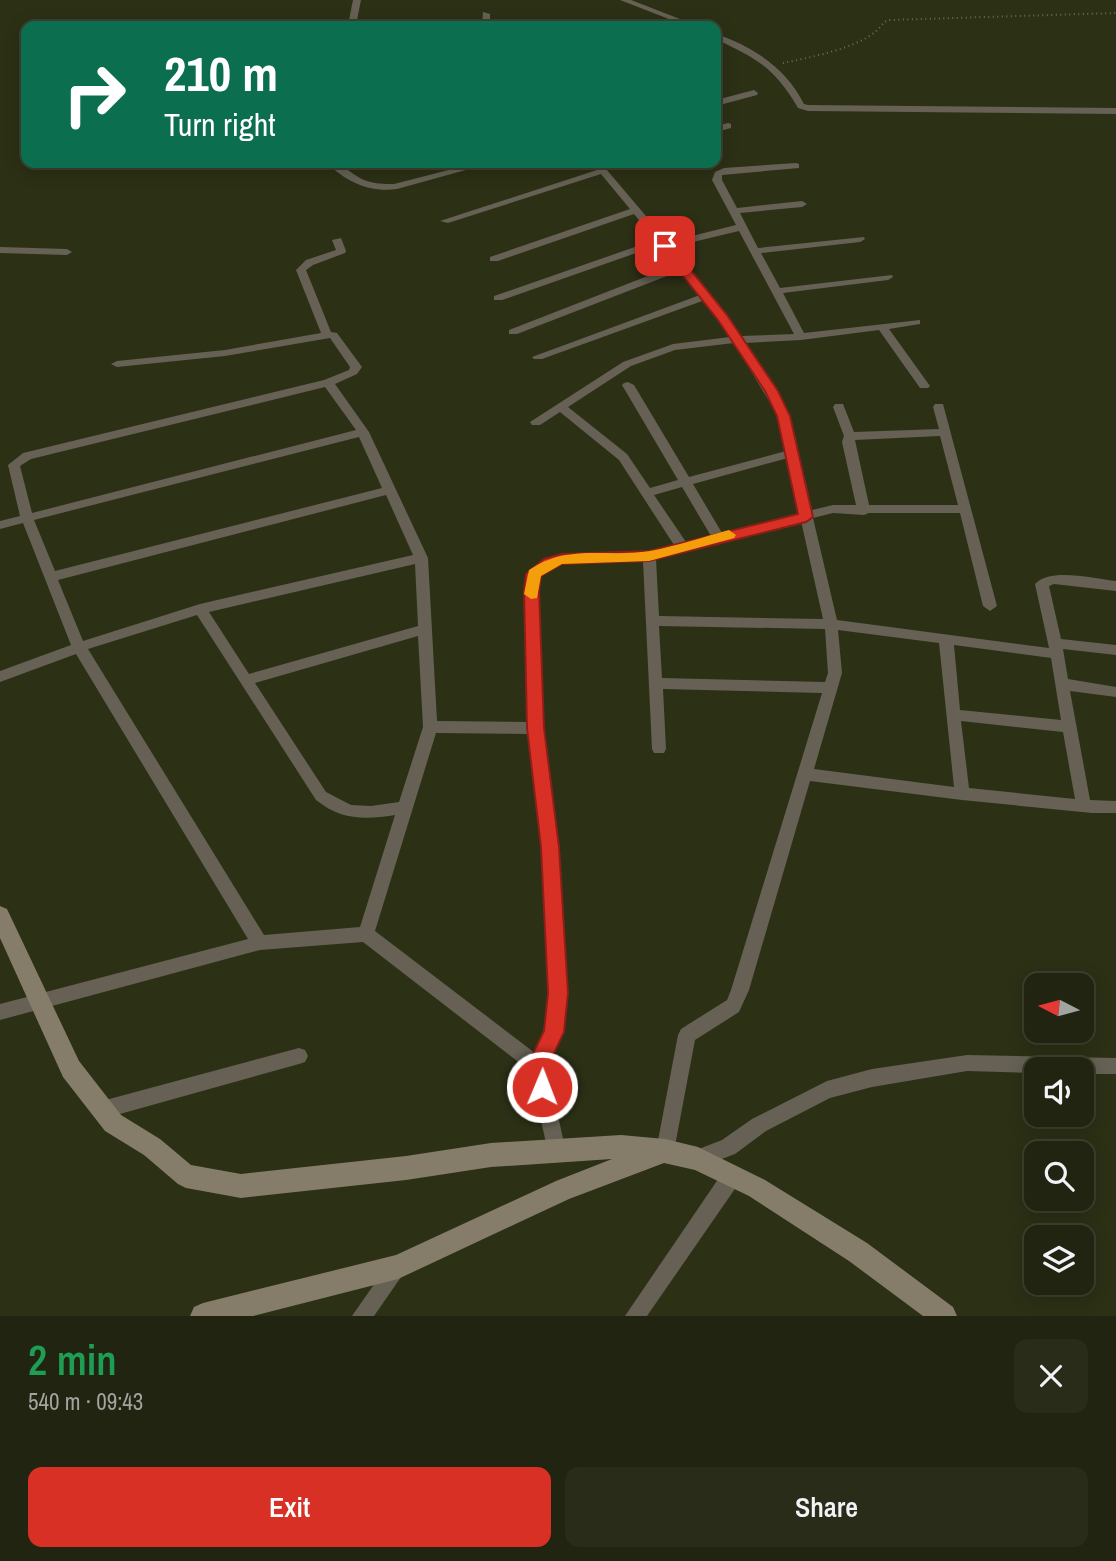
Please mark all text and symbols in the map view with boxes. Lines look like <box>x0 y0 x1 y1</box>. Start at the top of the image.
text: 210 m <box>164 40 278 106</box>
icon: right <box>49 49 140 140</box>
text: Turn right <box>164 103 276 146</box>
pin <box>635 216 695 276</box>
icon: arrive <box>646 227 684 265</box>
north arrow <box>1024 973 1094 1043</box>
map controls <box>1024 973 1094 1295</box>
position arrow <box>505 1050 579 1124</box>
button: sound <box>1024 1057 1094 1127</box>
button: search <box>1024 1141 1094 1211</box>
button: layers <box>1024 1225 1094 1295</box>
text: 2 min <box>28 1332 117 1388</box>
button: close <box>1014 1339 1088 1413</box>
text: 540 m · 09:43 <box>28 1386 143 1417</box>
button: Exit <box>28 1467 551 1547</box>
button: Share <box>565 1467 1088 1547</box>

